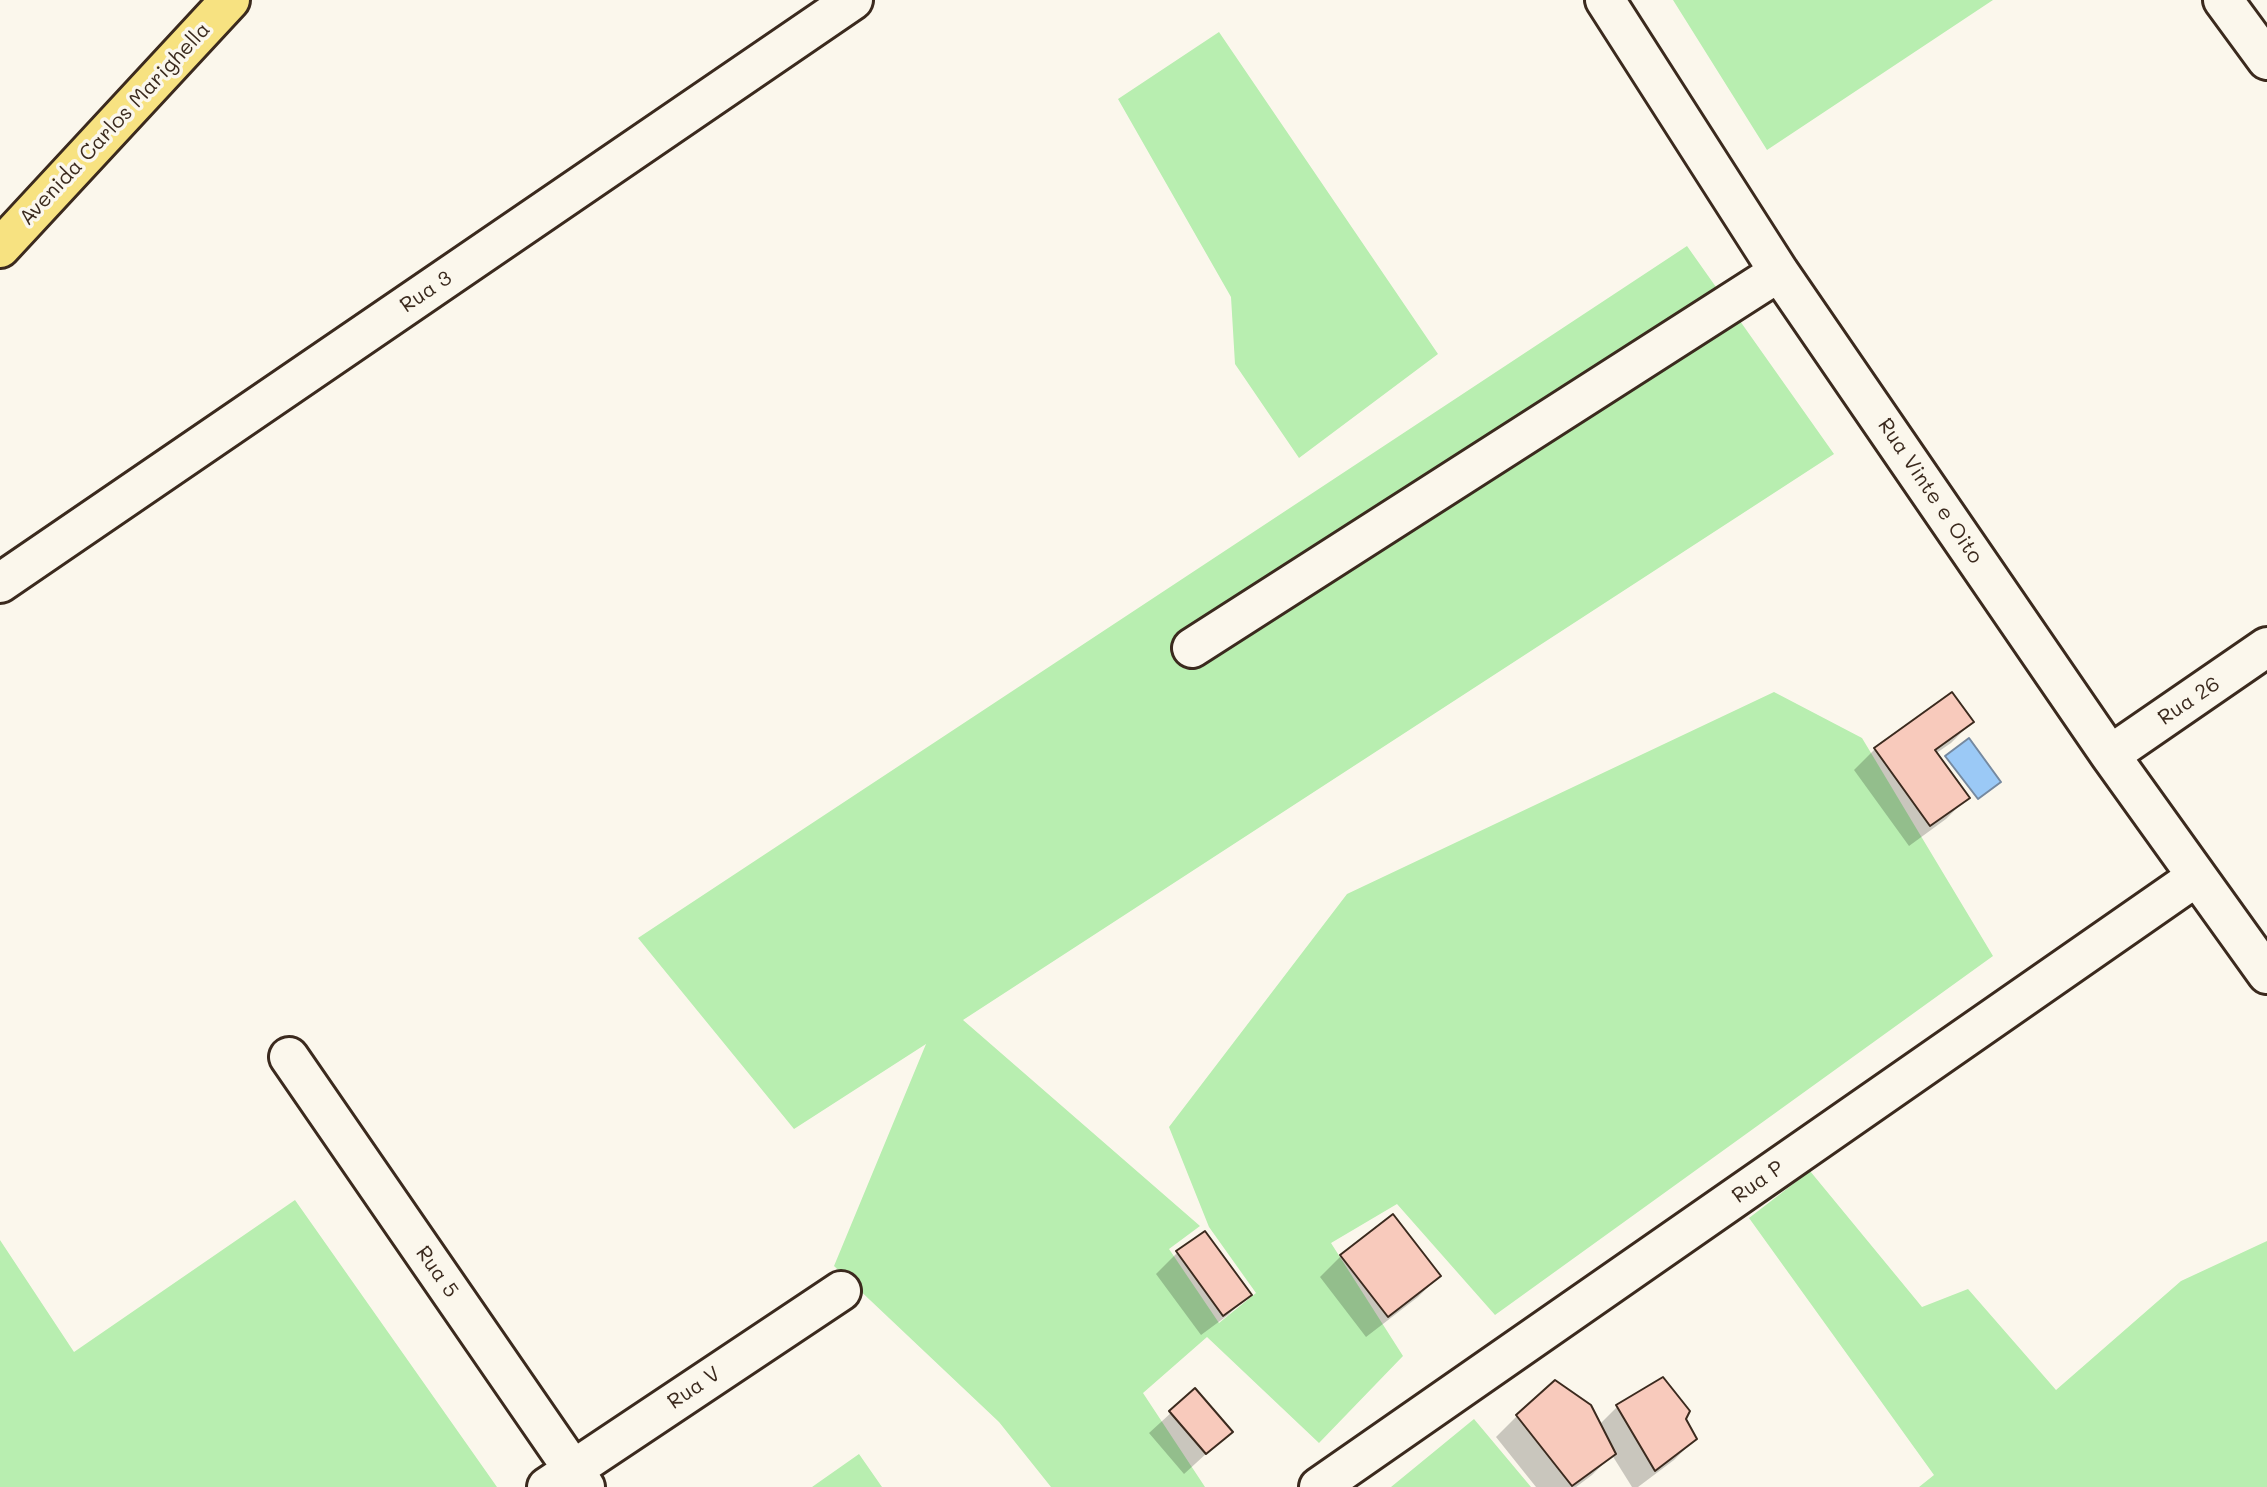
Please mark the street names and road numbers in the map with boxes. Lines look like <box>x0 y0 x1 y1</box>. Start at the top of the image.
street label: Avenida Carlos Marighella <box>14 17 216 231</box>
street label: Rua 3 <box>395 266 457 318</box>
street label: Rua Vinte e Oito <box>1872 414 1988 568</box>
street label: Rua 26 <box>2153 671 2225 731</box>
street label: Rua P <box>1727 1155 1789 1209</box>
street label: Rua 5 <box>410 1241 464 1303</box>
street label: Rua V <box>663 1361 725 1415</box>

